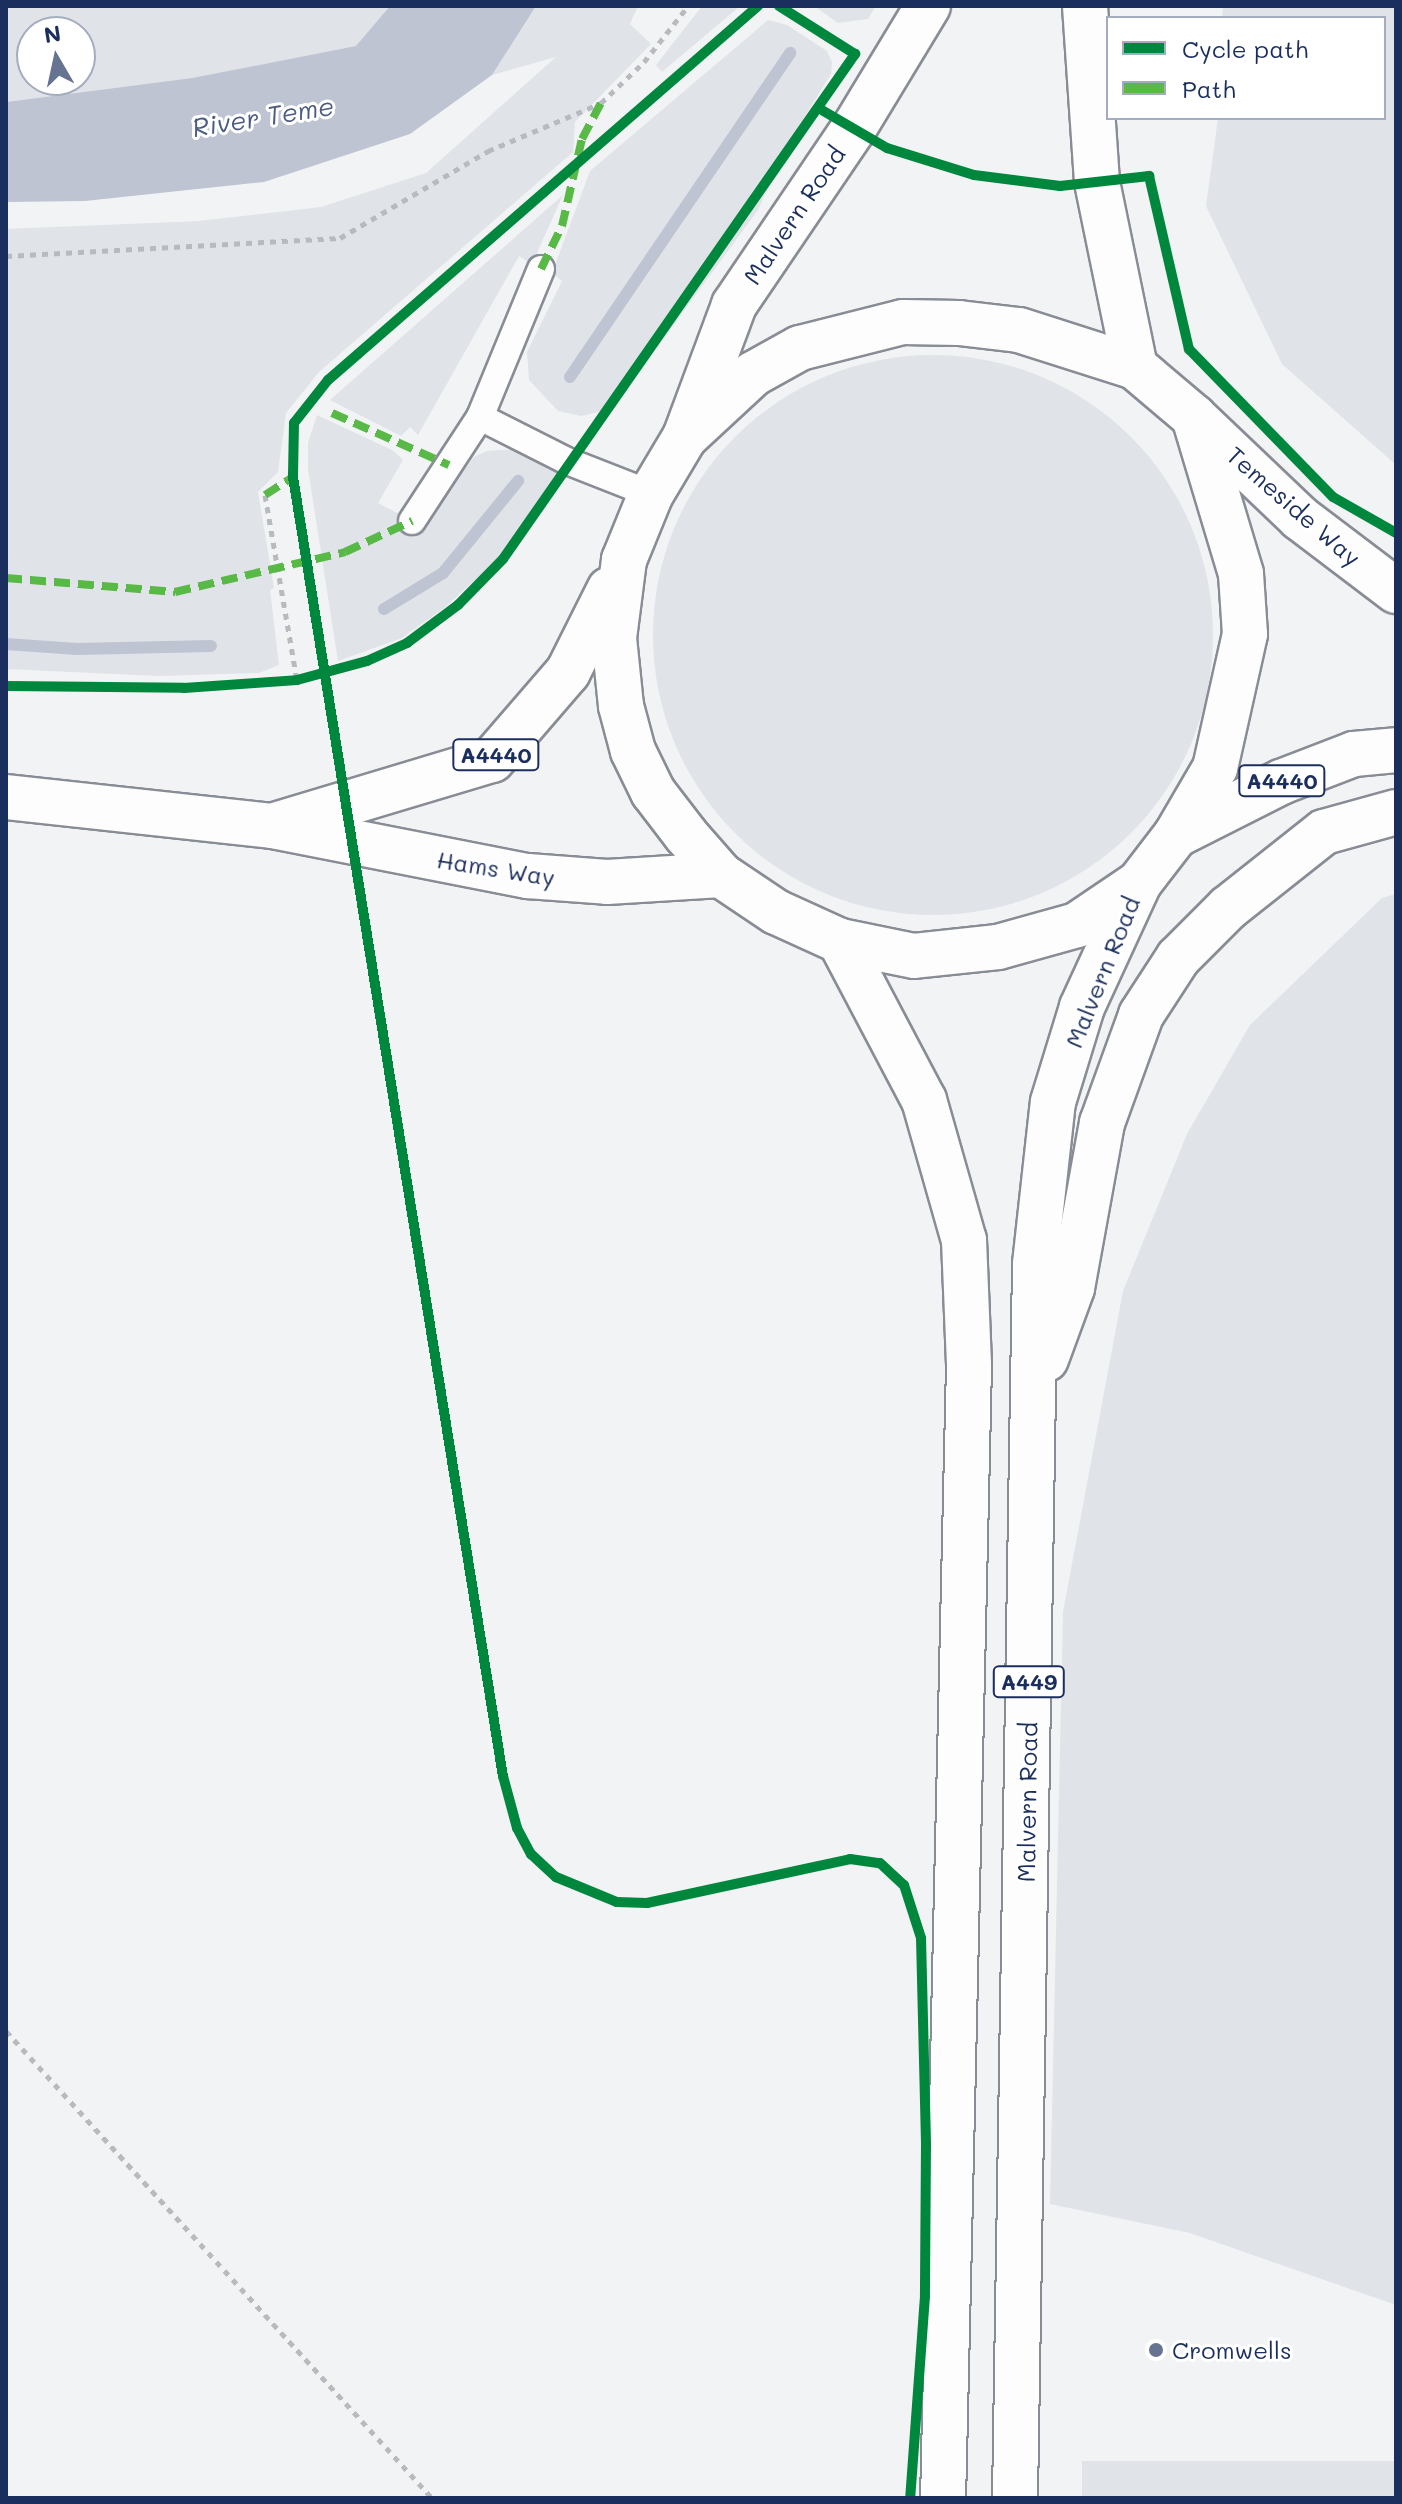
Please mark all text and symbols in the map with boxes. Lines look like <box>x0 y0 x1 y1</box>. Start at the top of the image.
north arrow <box>16 16 96 96</box>
legend <box>1106 16 1386 120</box>
text: N <box>42 18 63 49</box>
text: Cycle path <box>1182 33 1308 64</box>
text: Path <box>1182 73 1236 104</box>
water label: River Teme <box>190 90 336 144</box>
street label: Malvern Road <box>737 140 851 290</box>
street label: Temeside Way <box>1221 440 1367 572</box>
road number: A4440 <box>452 737 540 773</box>
road number: A4440 <box>1238 763 1326 799</box>
street label: Hams Way <box>435 844 557 892</box>
street label: Malvern Road <box>1059 892 1145 1052</box>
road number: A449 <box>991 1664 1067 1700</box>
street label: Malvern Road <box>1011 1722 1043 1882</box>
place label: Cromwells <box>1172 2336 1292 2364</box>
marker: Cromwells <box>1147 2341 1165 2359</box>

